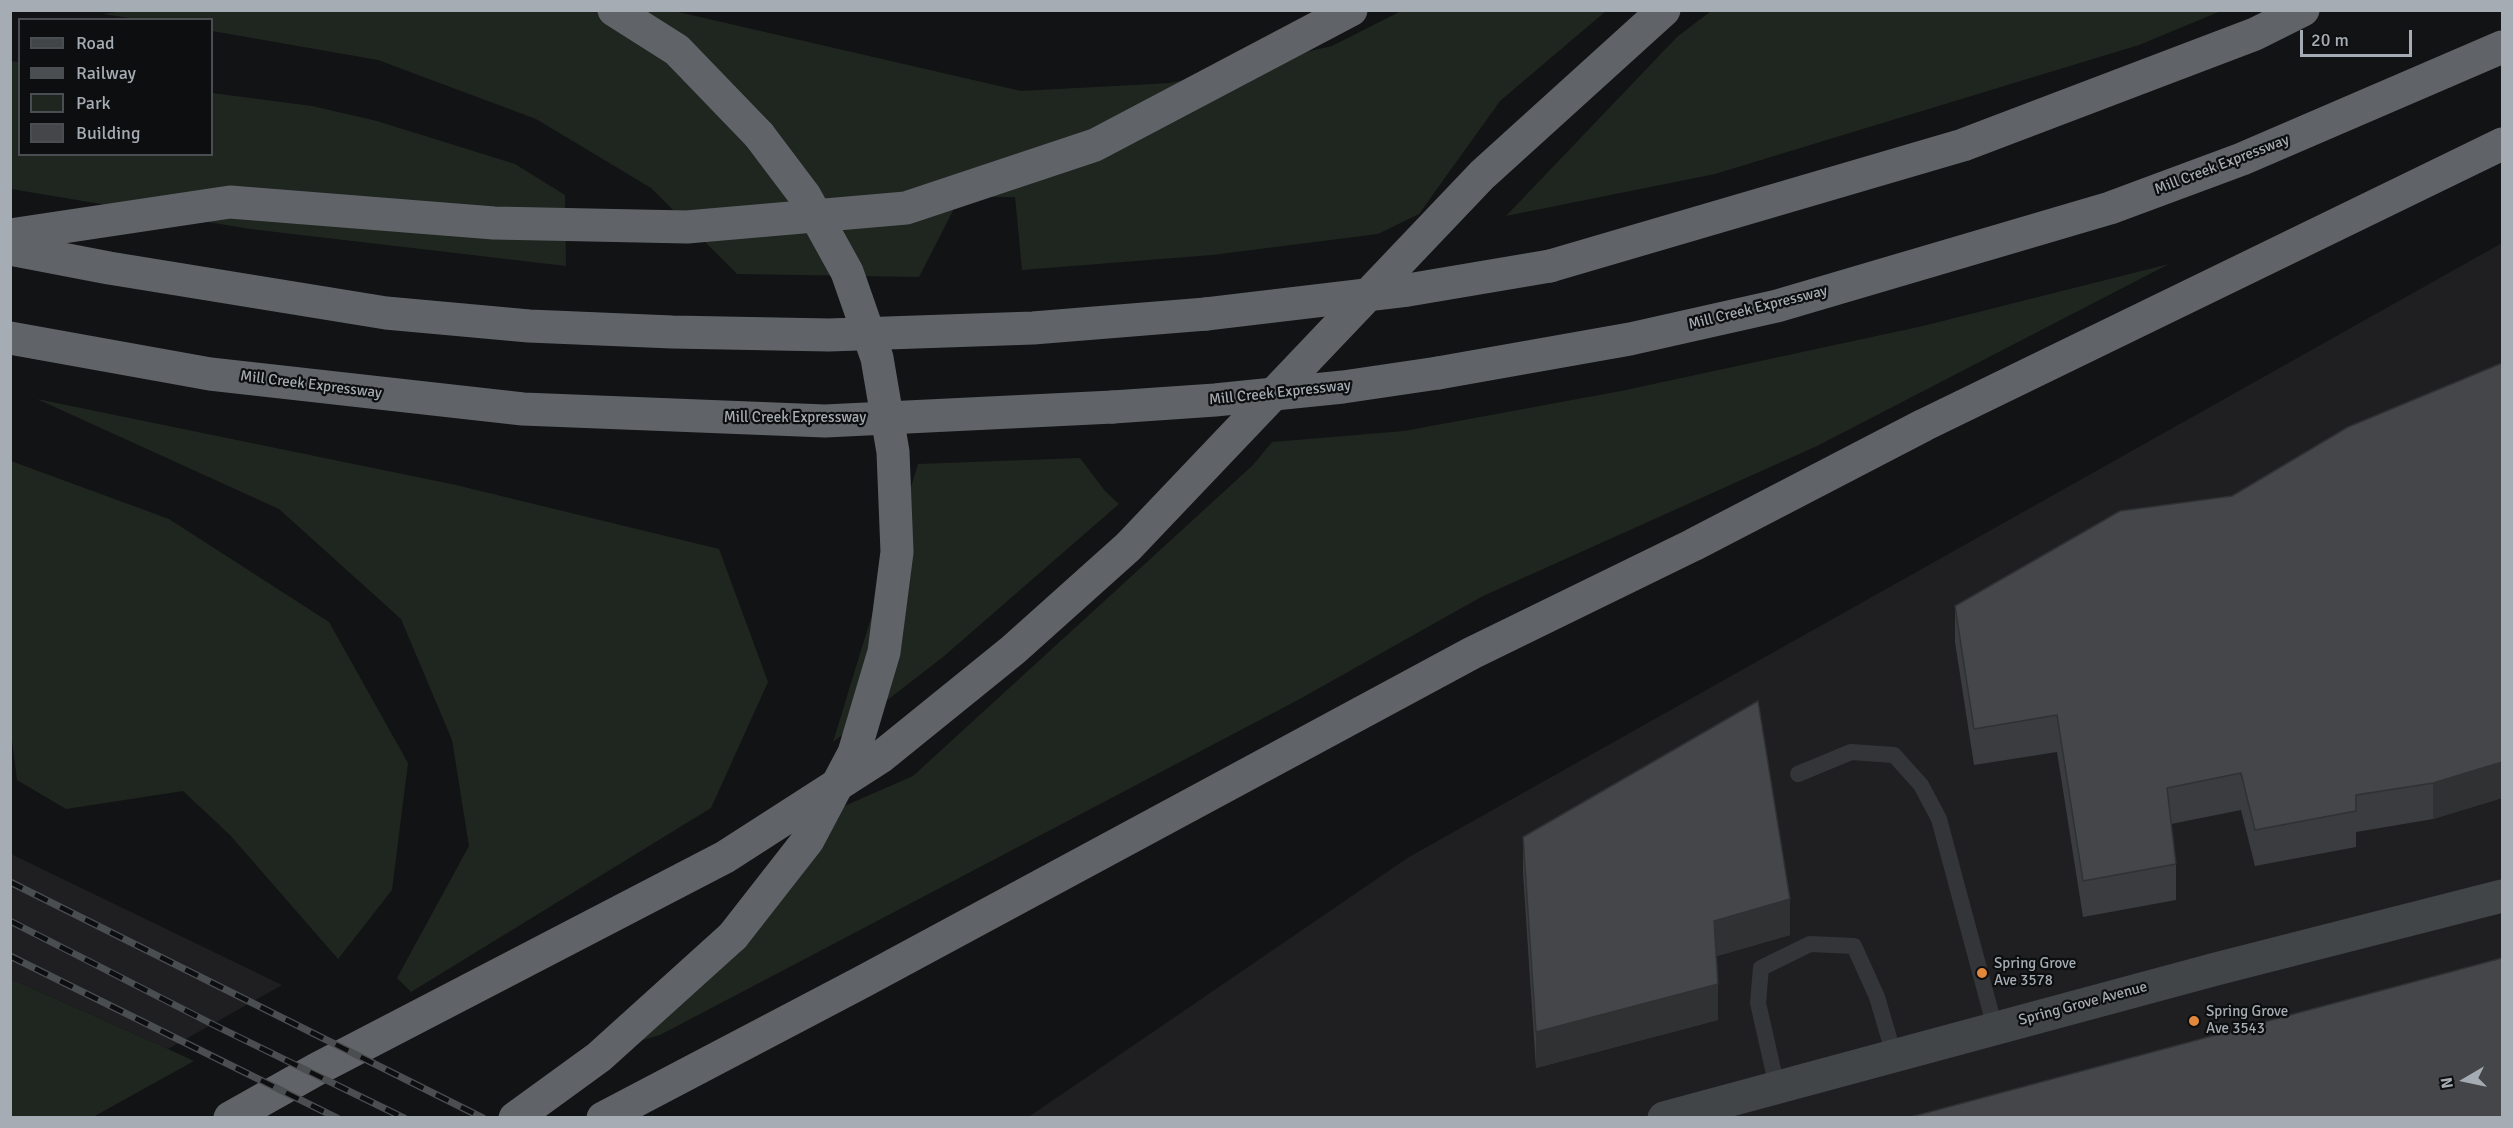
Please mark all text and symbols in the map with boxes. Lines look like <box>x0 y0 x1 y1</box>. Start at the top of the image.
legend <box>18 18 213 156</box>
scale bar <box>2303 18 2416 56</box>
text: 20 m <box>2311 29 2349 51</box>
text: Road <box>76 32 115 54</box>
text: Railway <box>76 62 136 84</box>
text: Park <box>76 92 111 114</box>
text: Building <box>76 122 140 144</box>
street label: Mill Creek Expressway <box>2152 131 2292 199</box>
street label: Mill Creek Expressway <box>1687 282 1829 334</box>
street label: Mill Creek Expressway <box>239 367 383 403</box>
street label: Mill Creek Expressway <box>1208 377 1352 409</box>
street label: Mill Creek Expressway <box>724 409 866 427</box>
place label: Spring Grove Ave 3578 <box>1994 955 2076 990</box>
marker: Spring Grove Ave 3578 <box>1975 966 1989 980</box>
street label: Spring Grove Avenue <box>2017 978 2149 1030</box>
place label: Spring Grove Ave 3543 <box>2206 1003 2288 1038</box>
marker: Spring Grove Ave 3543 <box>2187 1014 2201 1028</box>
north arrow <box>2435 1050 2495 1110</box>
text: N <box>2436 1076 2458 1090</box>

